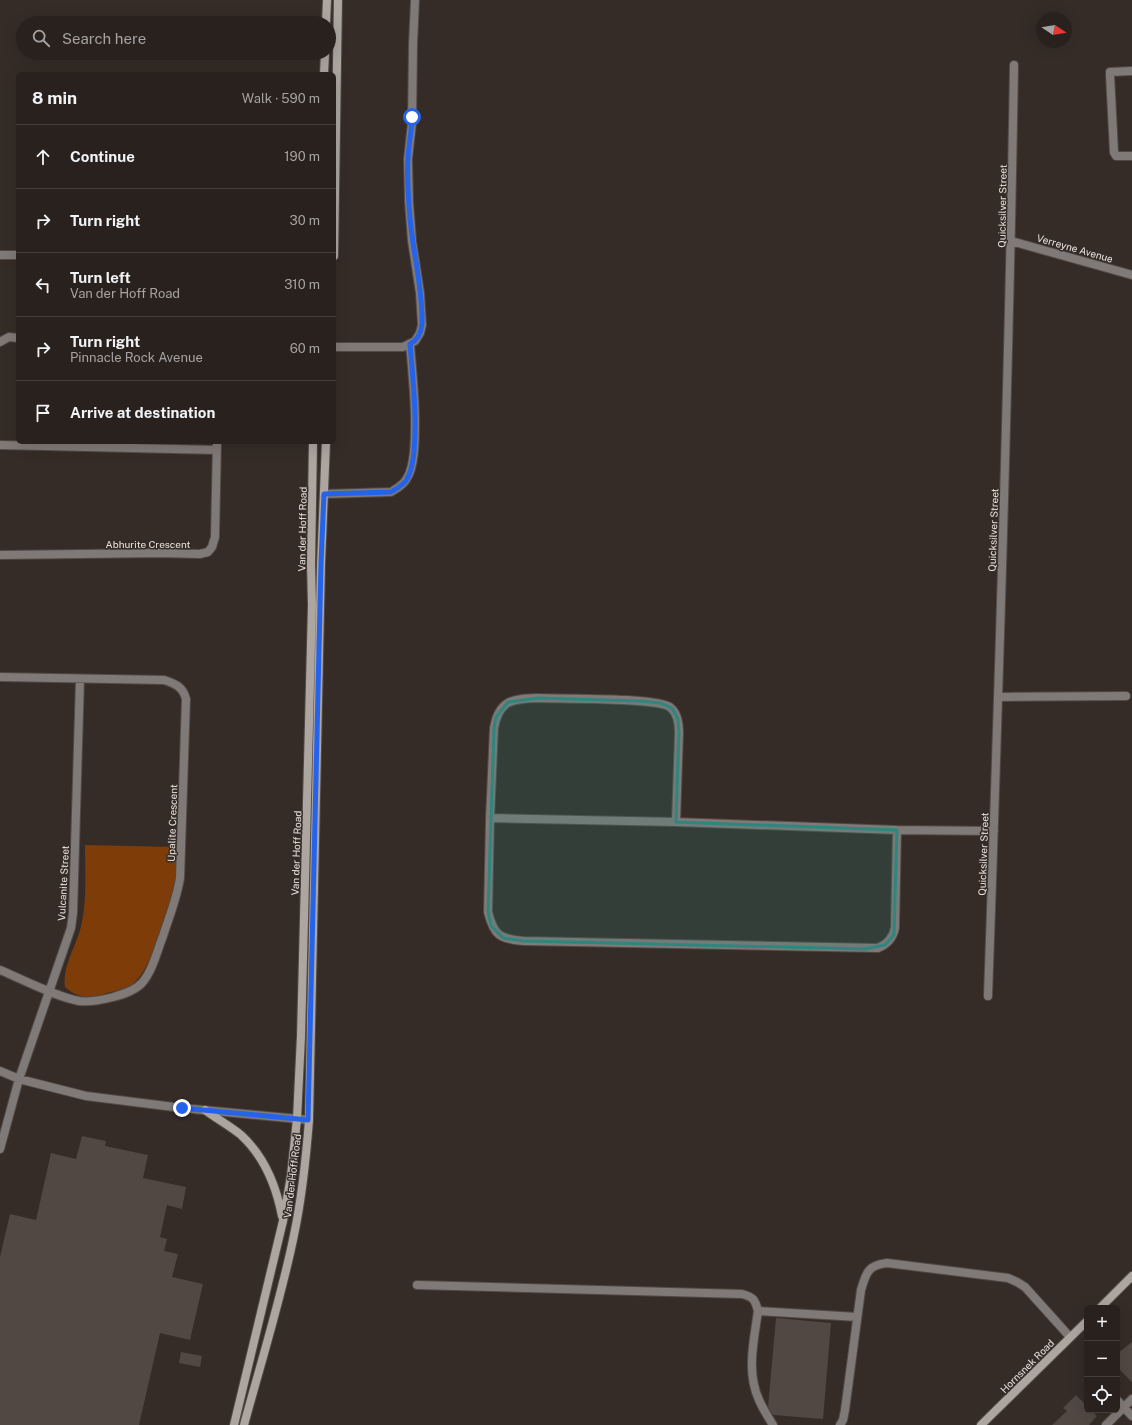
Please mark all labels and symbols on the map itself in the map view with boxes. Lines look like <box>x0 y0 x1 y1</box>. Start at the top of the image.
north arrow <box>1036 12 1072 48</box>
route start <box>403 108 421 126</box>
street label: Quicksilver Street <box>995 164 1009 248</box>
street label: Verreyne Avenue <box>1035 231 1115 265</box>
street label: Van der Hoff Road <box>295 487 309 571</box>
street label: Quicksilver Street <box>986 488 1000 572</box>
street label: Abhurite Crescent <box>106 538 191 550</box>
street label: Upalite Crescent <box>165 784 179 862</box>
street label: Van der Hoff Road <box>289 810 303 896</box>
street label: Quicksilver Street <box>976 812 990 896</box>
street label: Vulcanite Street <box>55 845 71 921</box>
route end <box>173 1099 191 1117</box>
street label: Van der Hoff Road <box>281 1133 303 1219</box>
street label: Hornsnek Road <box>998 1337 1056 1395</box>

